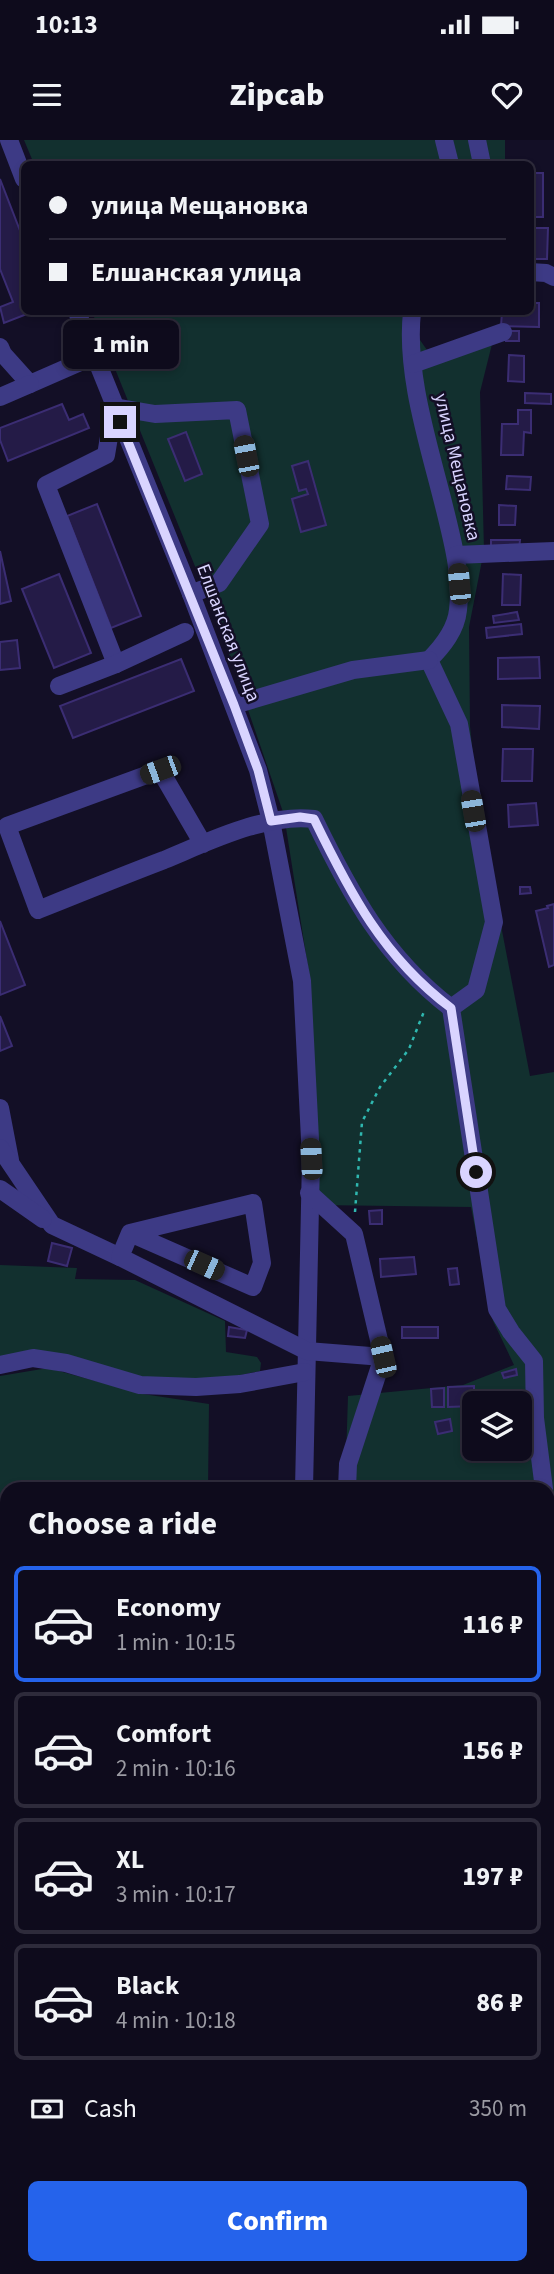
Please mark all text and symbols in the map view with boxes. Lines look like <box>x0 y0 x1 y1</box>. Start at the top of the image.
text: 10:13 <box>35 6 98 43</box>
text: Zipcab <box>230 72 324 118</box>
icon: menu <box>28 76 66 114</box>
icon: heart <box>488 76 526 114</box>
text: улица Мещановка <box>91 187 309 224</box>
text: Елшанская улица <box>91 254 302 291</box>
callout: 1 min <box>62 320 178 370</box>
text: 1 min <box>93 328 149 361</box>
street label: улица Мещановка <box>427 391 487 543</box>
route end <box>104 406 136 438</box>
car <box>232 433 261 479</box>
street label: Елшанская улица <box>189 560 267 706</box>
car <box>447 562 472 606</box>
car <box>137 753 184 787</box>
car <box>460 788 487 834</box>
car <box>300 1137 323 1181</box>
route start <box>460 1156 492 1188</box>
car <box>181 1247 228 1283</box>
car <box>369 1334 398 1380</box>
map controls <box>462 1391 532 1461</box>
button: layers <box>462 1391 532 1461</box>
text: Choose a ride <box>28 1501 217 1547</box>
text: Economy <box>116 1589 221 1626</box>
icon: car <box>32 1593 95 1656</box>
text: 116 ₽ <box>462 1606 523 1643</box>
text: 1 min · 10:15 <box>116 1626 236 1659</box>
text: Comfort <box>116 1715 211 1752</box>
icon: car <box>32 1719 95 1782</box>
text: 156 ₽ <box>462 1732 523 1769</box>
text: 2 min · 10:16 <box>116 1752 236 1785</box>
text: XL <box>116 1841 144 1878</box>
icon: car <box>32 1845 95 1908</box>
text: 197 ₽ <box>462 1858 523 1895</box>
text: 3 min · 10:17 <box>116 1878 236 1911</box>
text: Black <box>116 1967 179 2004</box>
icon: car <box>32 1971 95 2034</box>
text: 86 ₽ <box>476 1984 523 2021</box>
text: 4 min · 10:18 <box>116 2004 236 2037</box>
icon: cash <box>28 2090 66 2128</box>
text: Cash <box>84 2090 137 2127</box>
text: 350 m <box>469 2092 527 2125</box>
button: Confirm <box>28 2181 527 2261</box>

